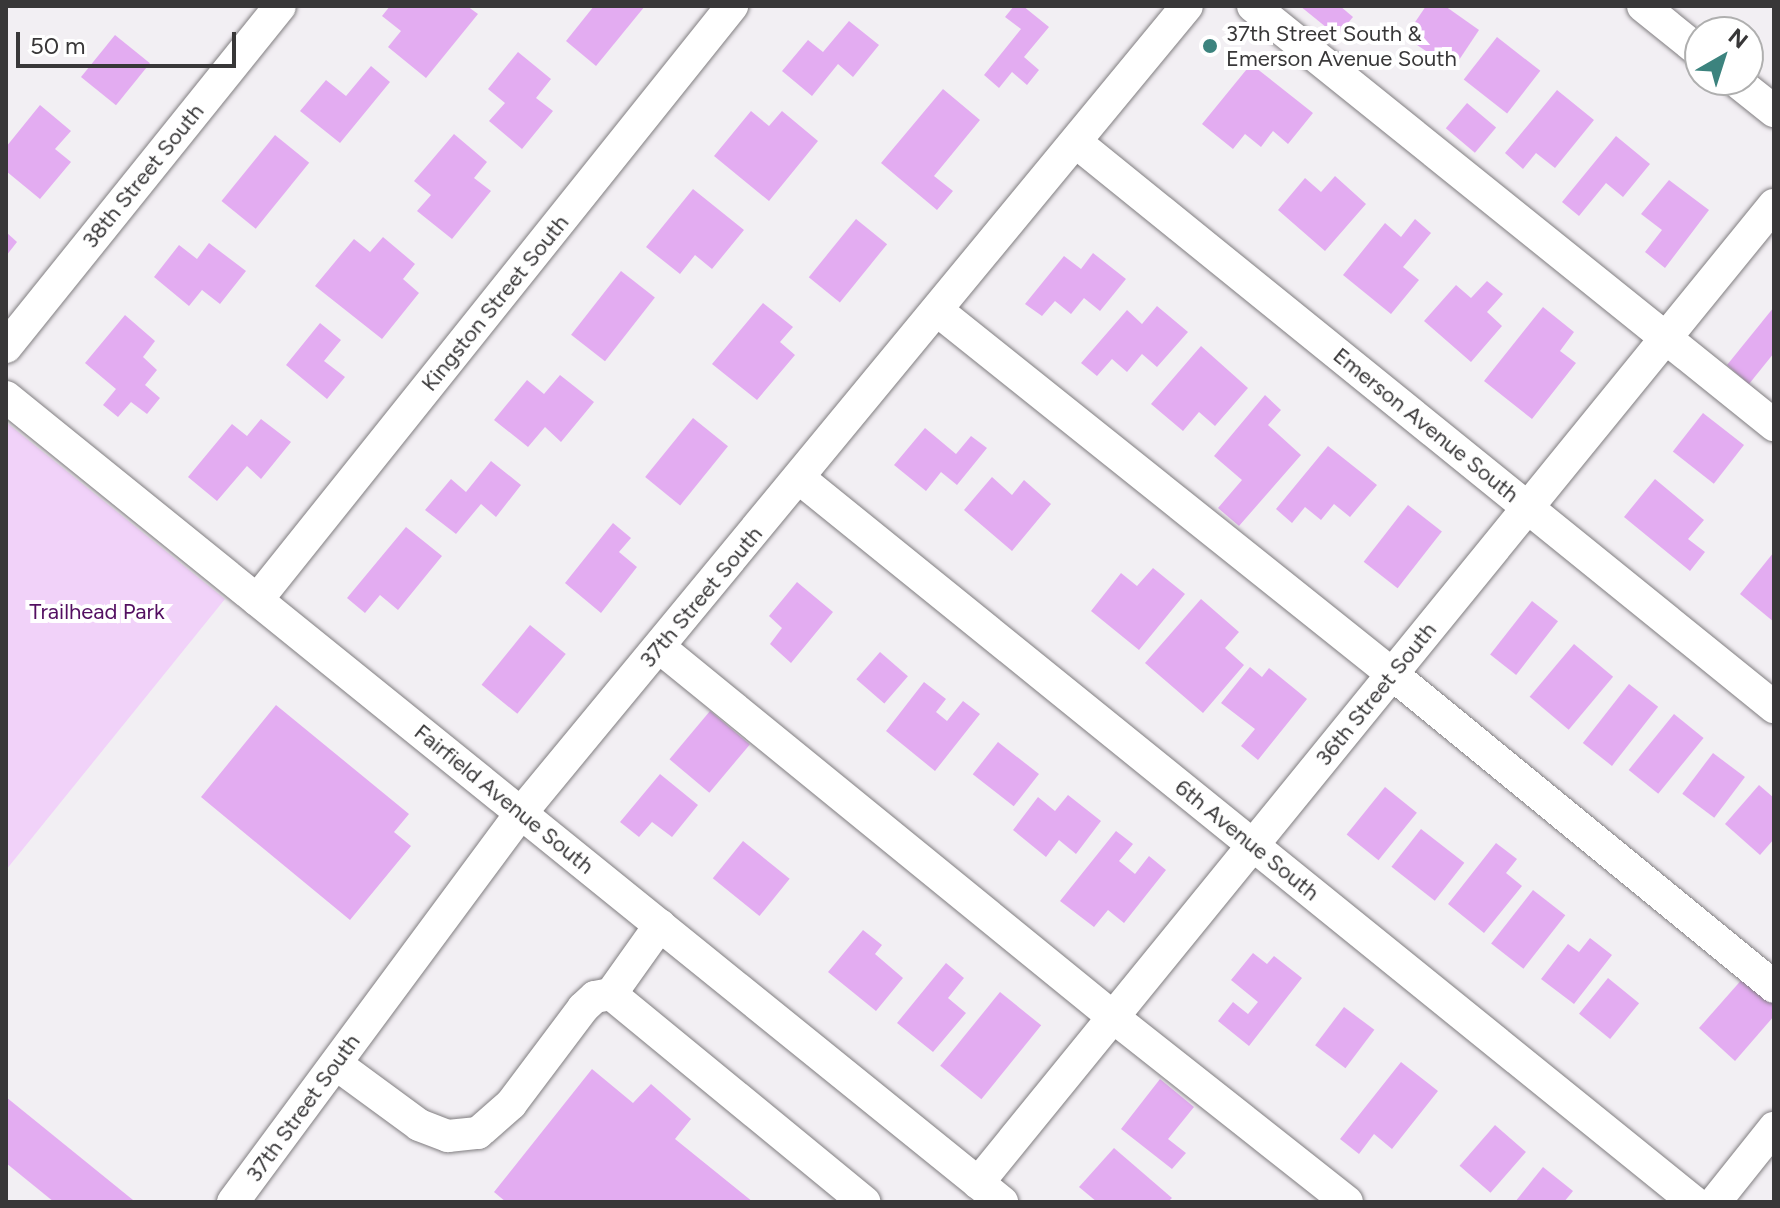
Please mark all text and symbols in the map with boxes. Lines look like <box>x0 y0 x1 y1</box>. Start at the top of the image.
scale bar <box>20 16 240 66</box>
north arrow <box>1684 16 1764 96</box>
place label: 37th Street South & Emerson Avenue South <box>1226 20 1457 72</box>
text: N <box>1723 23 1753 54</box>
text: 50 m <box>30 31 86 60</box>
marker: 37th Street South & Emerson Avenue South <box>1201 37 1219 55</box>
street label: 38th Street South <box>77 99 209 253</box>
street label: Kingston Street South <box>416 210 574 396</box>
street label: Emerson Avenue South <box>1328 342 1524 508</box>
street label: 37th Street South <box>634 521 768 673</box>
park label: Trailhead Park <box>29 599 165 625</box>
street label: 36th Street South <box>1310 617 1442 771</box>
street label: Fairfield Avenue South <box>409 719 599 879</box>
street label: 6th Avenue South <box>1170 774 1324 906</box>
street label: 37th Street South <box>241 1029 365 1187</box>

